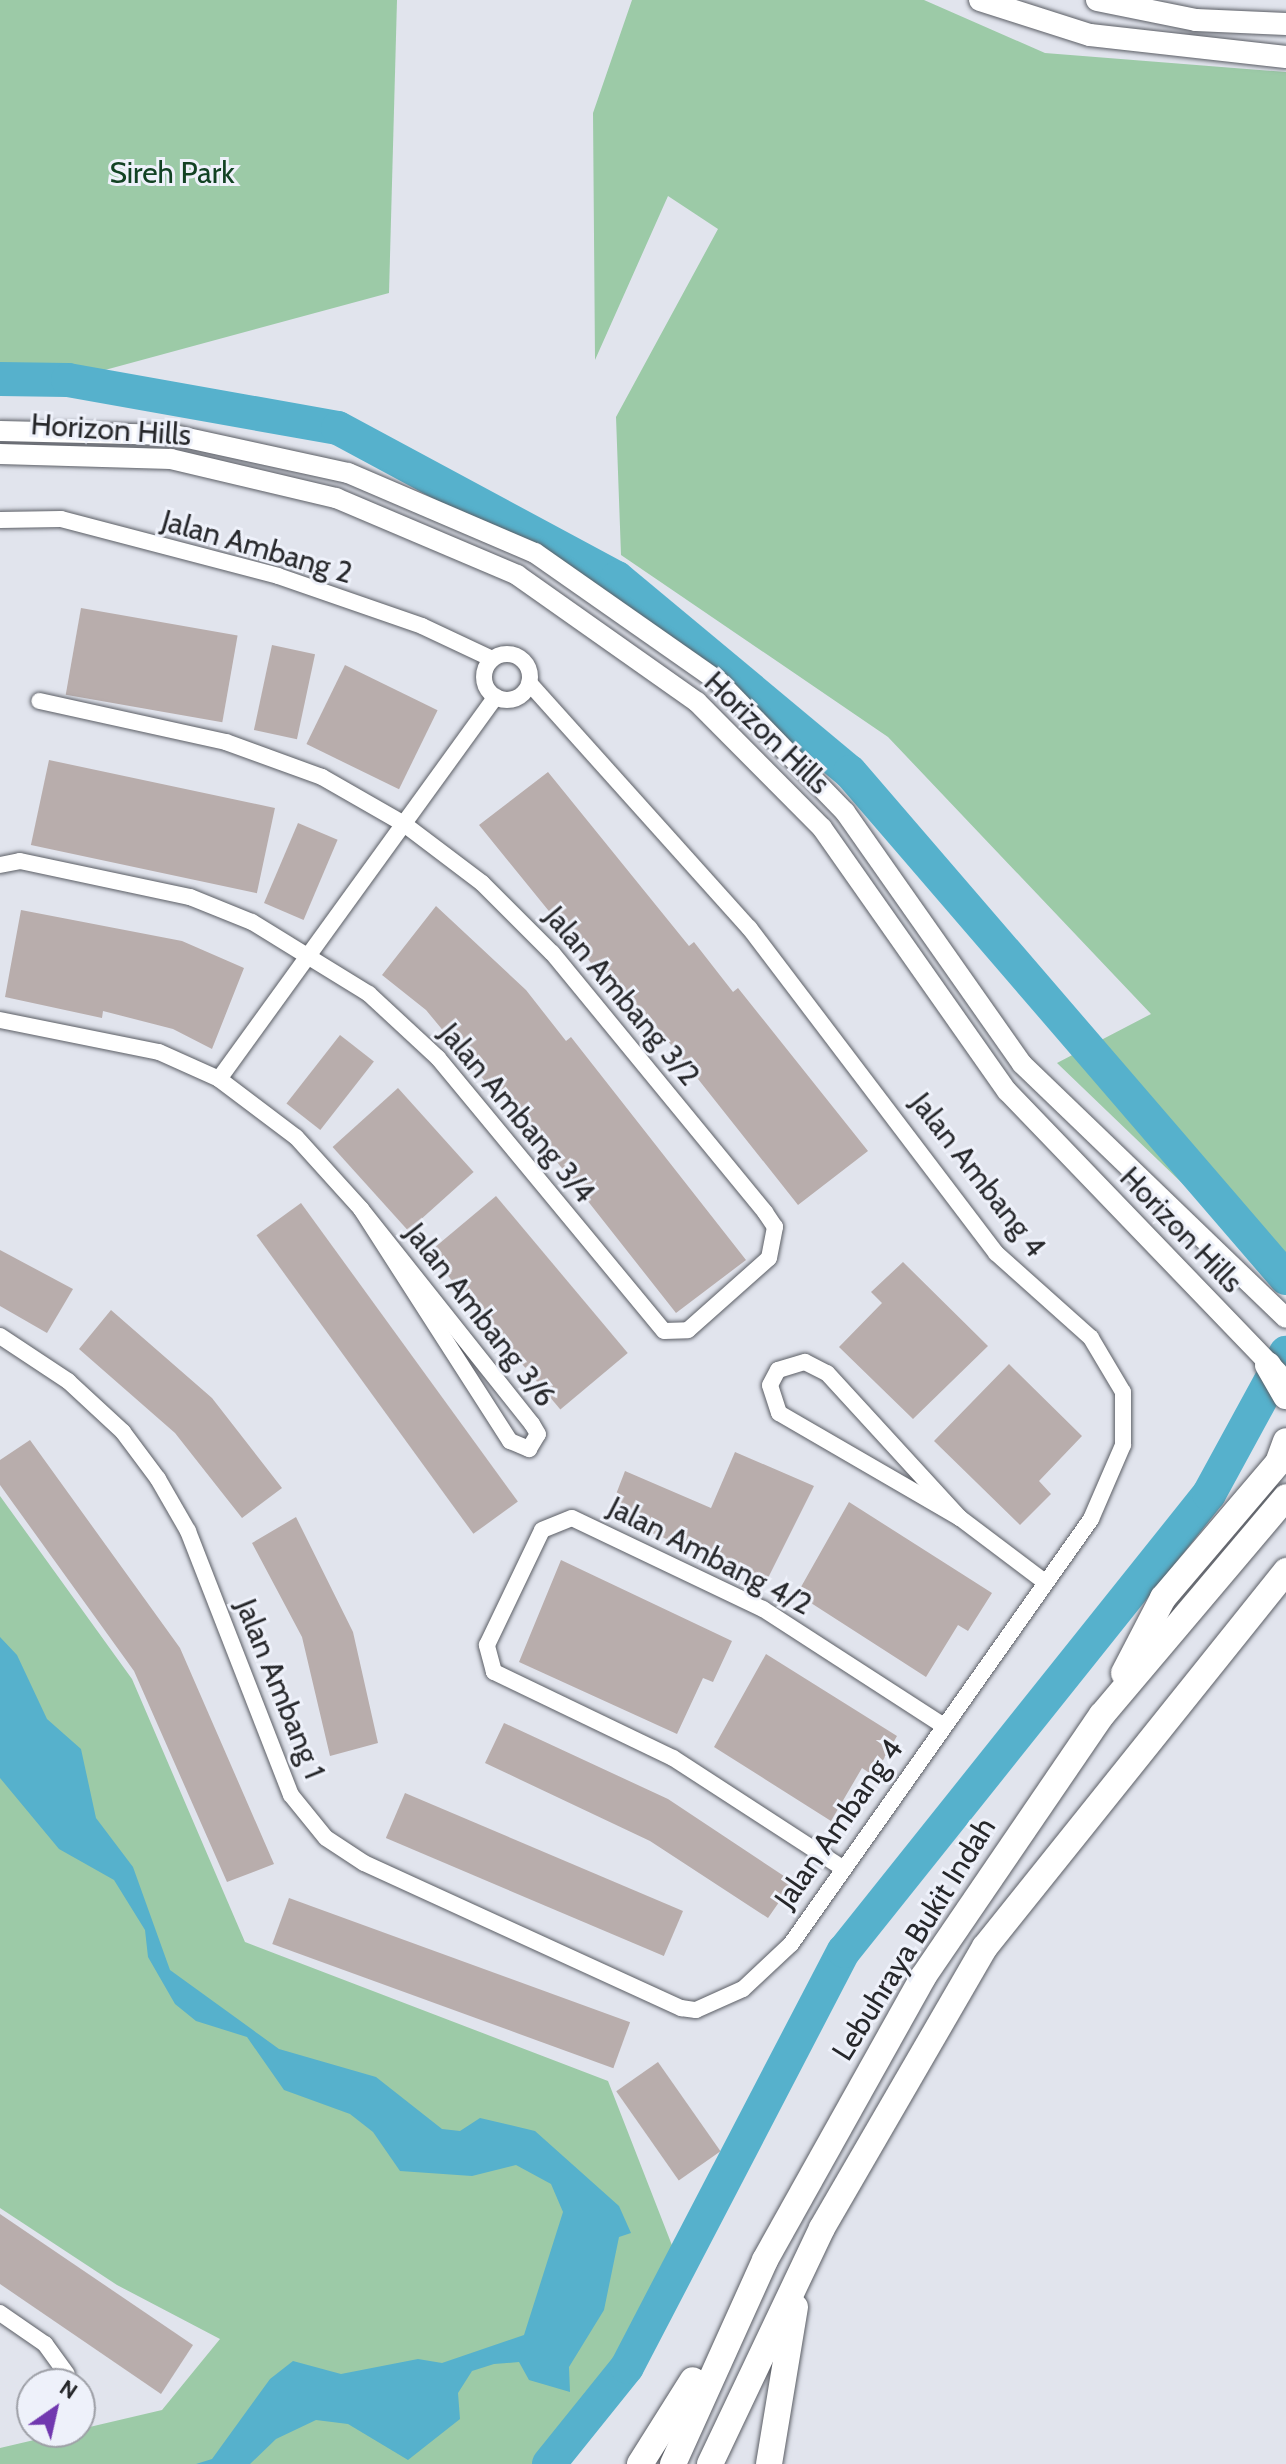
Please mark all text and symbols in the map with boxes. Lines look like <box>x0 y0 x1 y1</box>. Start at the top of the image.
park label: Sireh Park <box>109 155 235 191</box>
street label: Horizon Hills <box>30 406 192 454</box>
street label: Jalan Ambang 2 <box>157 503 357 591</box>
street label: Horizon Hills <box>697 664 837 802</box>
street label: Jalan Ambang 3/2 <box>537 899 707 1093</box>
street label: Jalan Ambang 3/4 <box>431 1016 603 1210</box>
street label: Jalan Ambang 4 <box>903 1086 1053 1264</box>
street label: Horizon Hills <box>1112 1160 1250 1300</box>
street label: Jalan Ambang 3/6 <box>397 1216 563 1414</box>
street label: Jalan Ambang 4/2 <box>602 1489 818 1623</box>
street label: Jalan Ambang 1 <box>228 1594 332 1784</box>
street label: Jalan Ambang 4 <box>767 1732 911 1916</box>
street label: Lebuhraya Bukit Indah <box>825 1811 1003 2067</box>
north arrow <box>16 2368 96 2448</box>
text: N <box>55 2374 83 2405</box>

